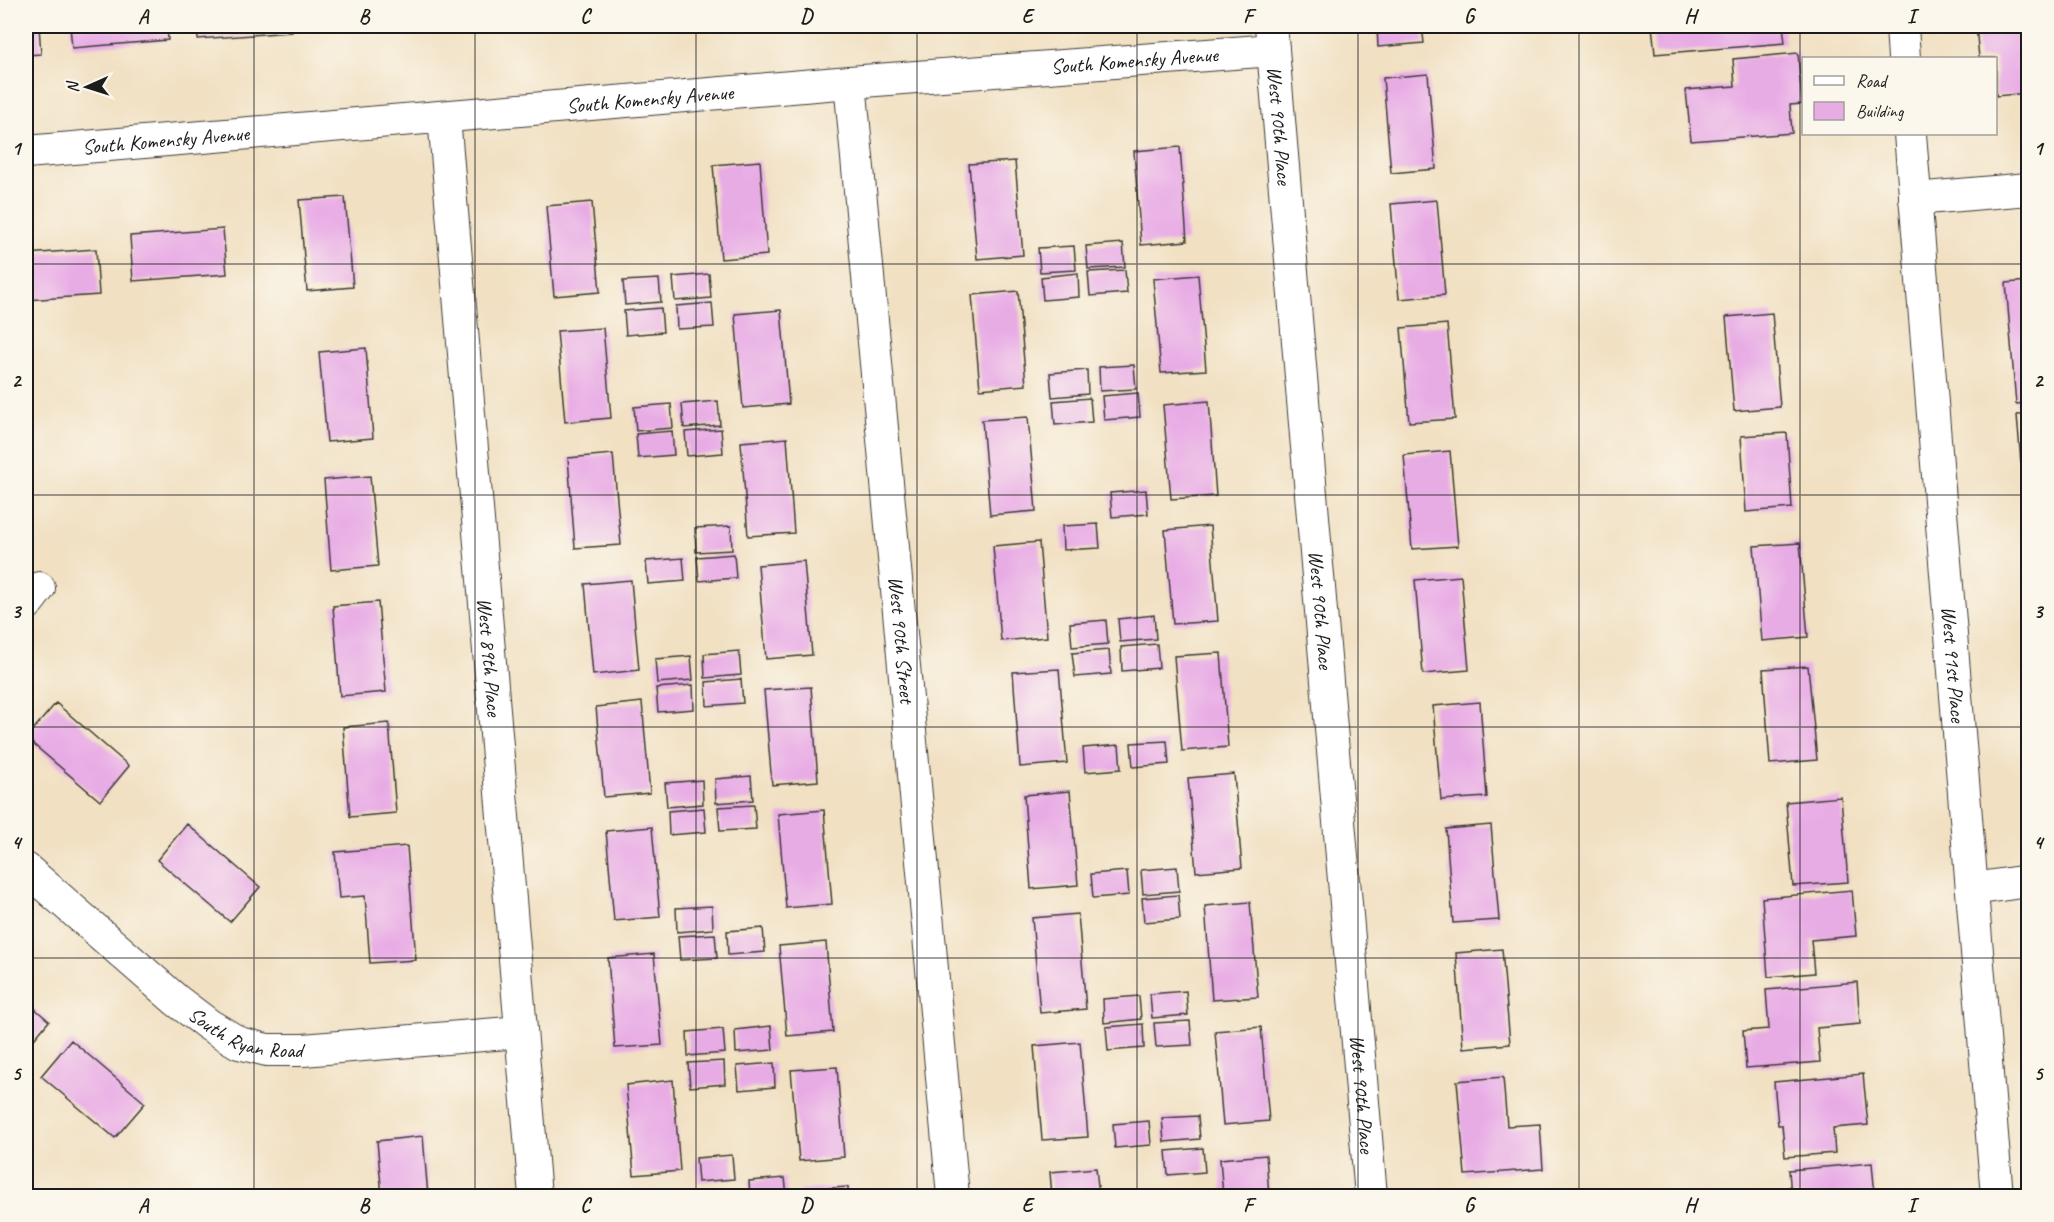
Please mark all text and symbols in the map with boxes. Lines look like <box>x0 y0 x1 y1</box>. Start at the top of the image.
text: A <box>138 4 150 29</box>
text: B <box>359 4 371 29</box>
text: C <box>580 4 592 29</box>
text: D <box>800 4 814 29</box>
text: E <box>1022 4 1036 29</box>
text: F <box>1243 4 1257 29</box>
text: G <box>1464 4 1477 29</box>
text: H <box>1684 4 1699 29</box>
text: I <box>1907 4 1920 29</box>
street label: South Komensky Avenue <box>1050 41 1220 80</box>
north arrow <box>57 57 117 117</box>
legend <box>1802 57 1997 135</box>
street label: West 90th Place <box>1262 65 1298 187</box>
text: Road <box>1856 70 1889 92</box>
text: N <box>63 79 83 93</box>
street label: South Komensky Avenue <box>565 79 735 119</box>
text: Building <box>1856 100 1905 122</box>
street label: South Komensky Avenue <box>81 120 251 160</box>
text: 1 <box>12 136 23 161</box>
text: 1 <box>2034 136 2045 161</box>
text: 2 <box>12 368 23 393</box>
text: 2 <box>2034 368 2045 393</box>
street label: West 90th Place <box>1303 550 1339 671</box>
street label: West 90th Street <box>883 575 921 706</box>
street label: West 89th Place <box>472 597 508 718</box>
text: 3 <box>12 599 23 624</box>
text: 3 <box>2034 599 2045 624</box>
street label: West 91st Place <box>1936 605 1971 724</box>
text: 4 <box>12 830 24 855</box>
text: 4 <box>2034 830 2046 855</box>
street label: South Ryan Road <box>183 1001 306 1063</box>
street label: West 90th Place <box>1344 1034 1380 1156</box>
text: 5 <box>12 1061 23 1086</box>
text: 5 <box>2034 1061 2045 1086</box>
text: A <box>138 1193 150 1218</box>
text: B <box>359 1193 371 1218</box>
text: C <box>580 1193 592 1218</box>
text: D <box>800 1193 814 1218</box>
text: E <box>1022 1193 1036 1218</box>
text: F <box>1243 1193 1257 1218</box>
text: G <box>1464 1193 1477 1218</box>
text: H <box>1684 1193 1699 1218</box>
text: I <box>1907 1193 1920 1218</box>

